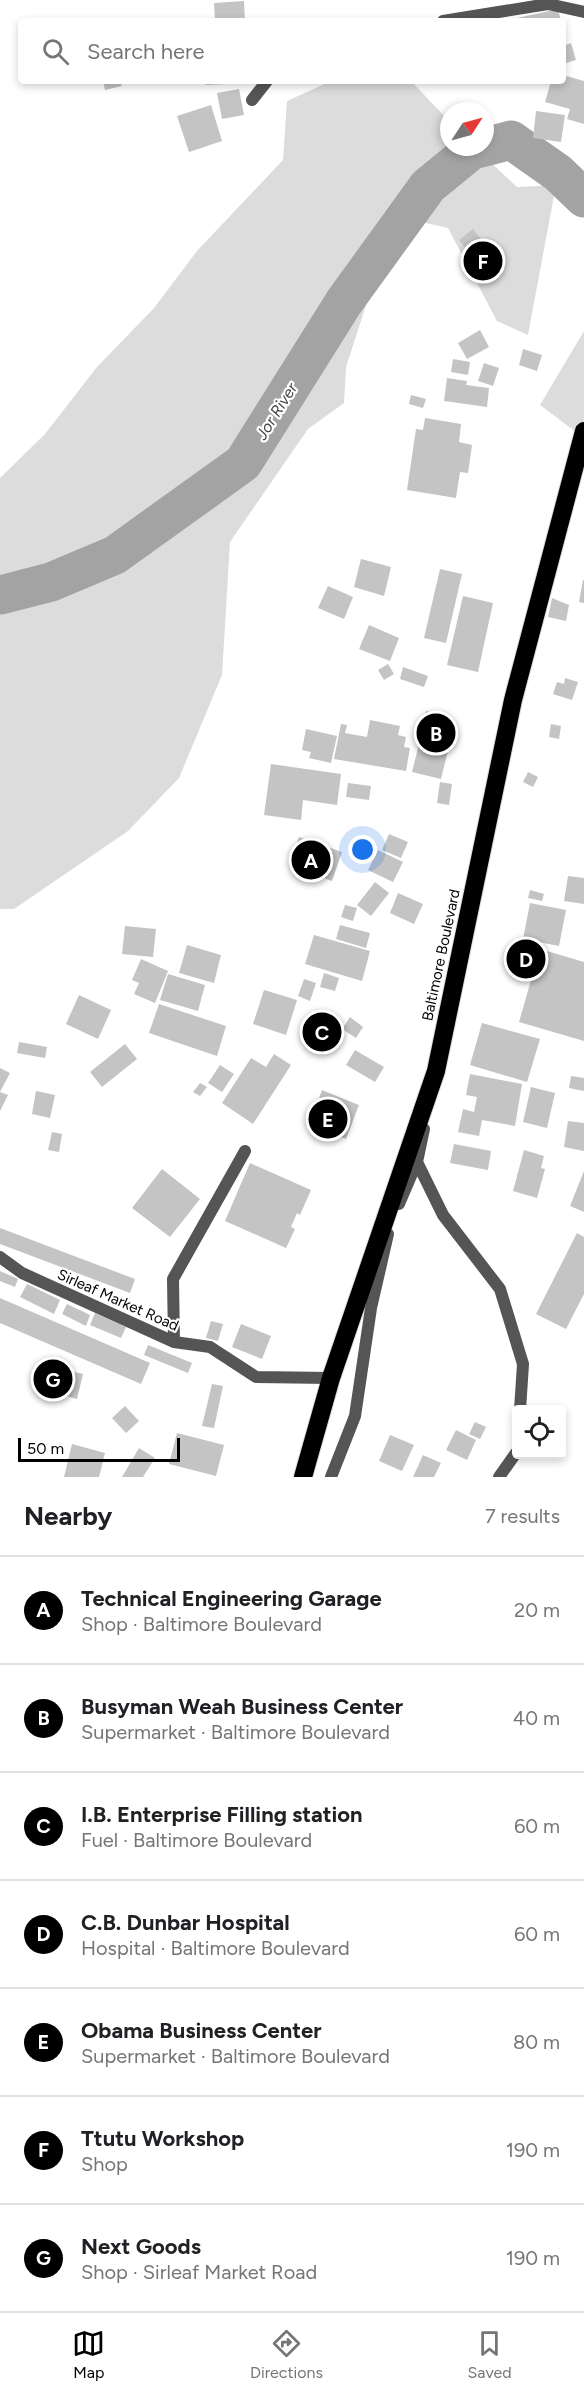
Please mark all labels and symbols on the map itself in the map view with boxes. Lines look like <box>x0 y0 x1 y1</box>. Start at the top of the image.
north arrow <box>440 102 494 156</box>
pin: F <box>464 238 502 284</box>
water label: Jor River <box>251 379 301 444</box>
pin: B <box>416 710 456 756</box>
your location <box>348 835 377 864</box>
pin: A <box>292 838 330 882</box>
street label: Baltimore Boulevard <box>418 887 464 1023</box>
pin: D <box>506 936 546 982</box>
pin: C <box>302 1010 342 1054</box>
pin: E <box>308 1096 348 1142</box>
street label: Sirleaf Market Road <box>55 1265 181 1335</box>
pin: G <box>34 1356 72 1402</box>
scale bar <box>18 1435 180 1462</box>

